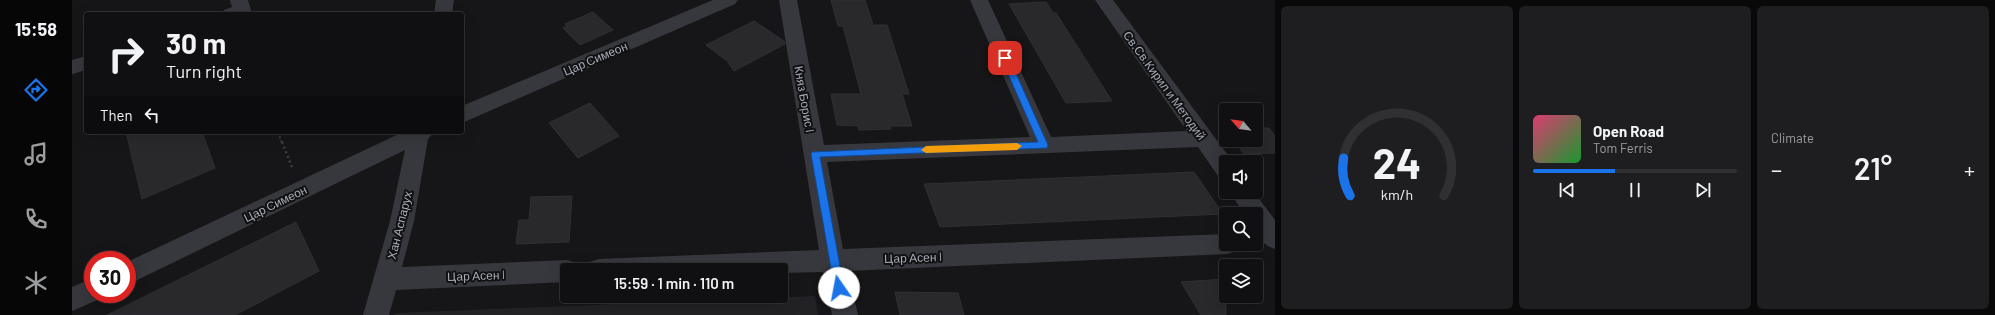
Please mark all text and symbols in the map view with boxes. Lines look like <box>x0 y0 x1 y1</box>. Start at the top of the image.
text: 15:58 <box>15 18 57 40</box>
text: 30 m <box>166 26 226 60</box>
icon: right <box>100 28 152 80</box>
street label: Св.Св.Кирил и Методий <box>1120 28 1209 143</box>
street label: Цар Симеон <box>561 38 630 79</box>
pin <box>988 41 1022 75</box>
icon: arrive <box>994 47 1016 69</box>
text: Turn right <box>166 60 242 82</box>
street label: Княз Борис I <box>791 65 818 134</box>
icon: directions <box>22 76 50 104</box>
north arrow <box>1219 103 1263 147</box>
map controls <box>1219 103 1263 303</box>
icon: left <box>141 104 163 126</box>
text: Then <box>100 106 133 124</box>
text: Open Road <box>1593 122 1664 140</box>
text: Climate <box>1771 130 1814 146</box>
text: 24 <box>1373 136 1421 186</box>
icon: music <box>22 140 50 168</box>
text: Tom Ferris <box>1593 140 1653 156</box>
text: 21° <box>1854 150 1892 186</box>
button: sound <box>1219 155 1263 199</box>
text: − <box>1771 156 1782 182</box>
text: + <box>1964 156 1975 182</box>
icon: previous <box>1556 179 1578 201</box>
icon: pause <box>1624 179 1646 201</box>
icon: next <box>1692 179 1714 201</box>
street label: Цар Симеон <box>241 182 309 225</box>
text: km/h <box>1381 185 1413 202</box>
street label: Хан Аспарух <box>384 190 415 261</box>
icon: phone <box>22 205 50 233</box>
button: search <box>1219 207 1263 251</box>
street label: Цар Асен I <box>884 249 942 266</box>
speed limit sign: 30 <box>84 251 136 303</box>
button: layers <box>1219 259 1263 303</box>
street label: Цар Асен I <box>447 267 505 284</box>
position arrow <box>818 267 860 309</box>
icon: climate <box>22 269 50 297</box>
text: 15:59 · 1 min · 110 m <box>614 274 734 292</box>

